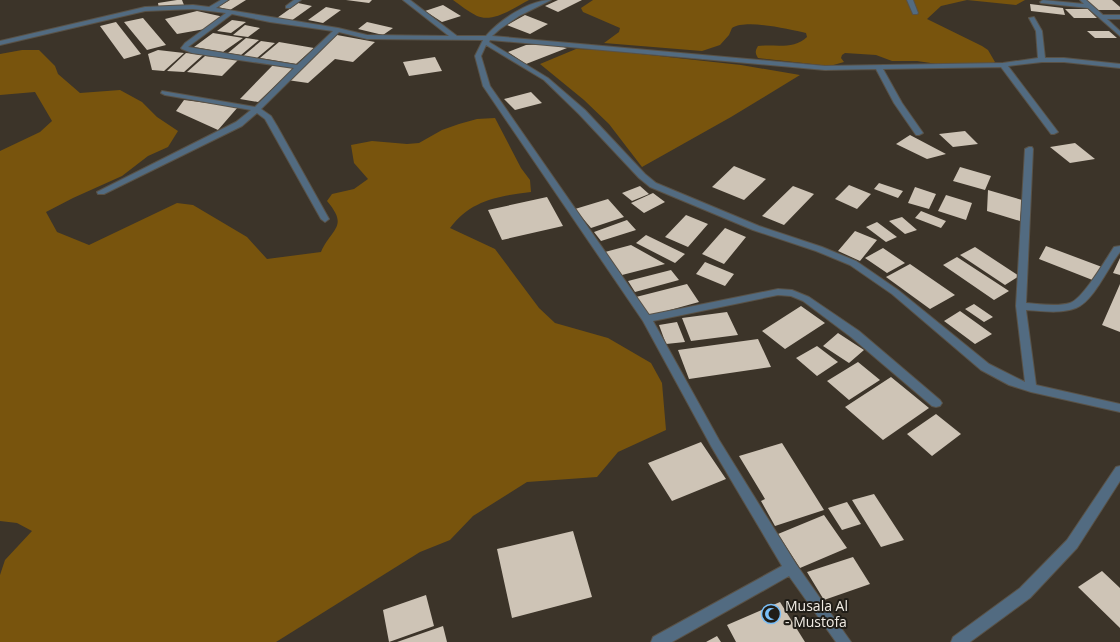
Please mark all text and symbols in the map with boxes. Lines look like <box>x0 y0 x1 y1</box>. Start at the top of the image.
place label: Musala Al - Mustofa <box>785 596 848 631</box>
mosque icon: Musala Al - Mustofa <box>760 603 782 625</box>

